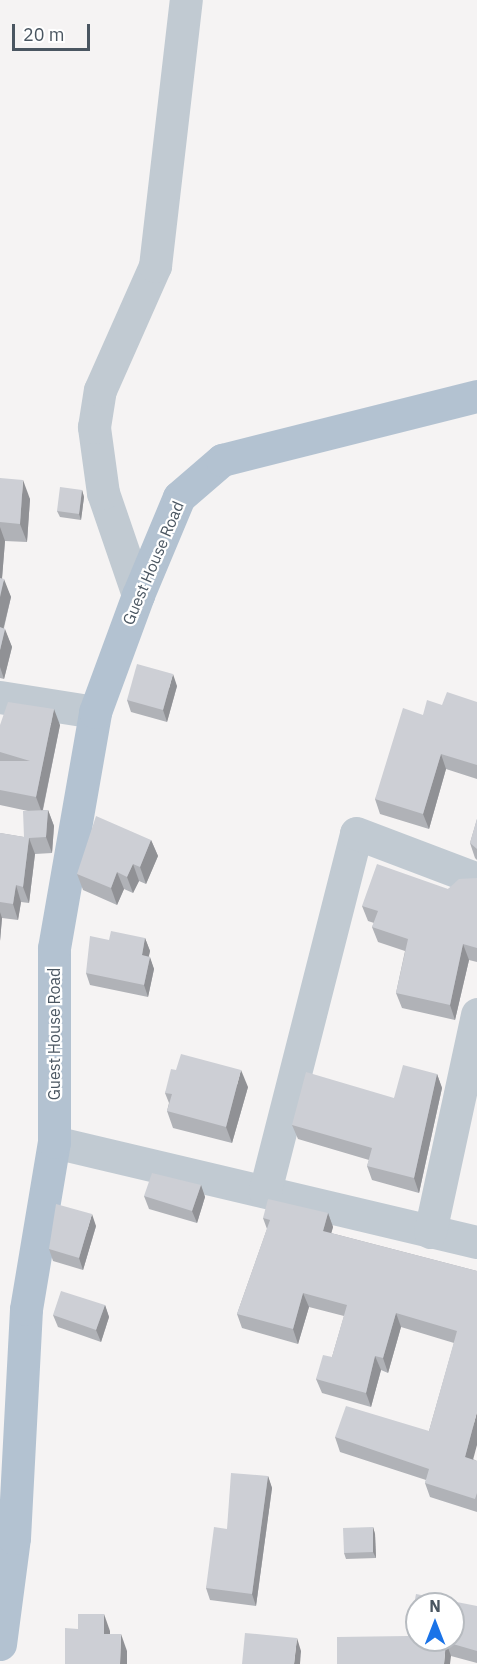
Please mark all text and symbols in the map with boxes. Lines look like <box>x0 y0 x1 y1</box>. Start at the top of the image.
scale bar <box>15 12 93 50</box>
text: 20 m <box>23 23 65 46</box>
street label: Guest House Road <box>118 498 188 628</box>
street label: Guest House Road <box>44 968 64 1100</box>
north arrow <box>405 1592 465 1652</box>
text: N <box>429 1596 441 1616</box>

